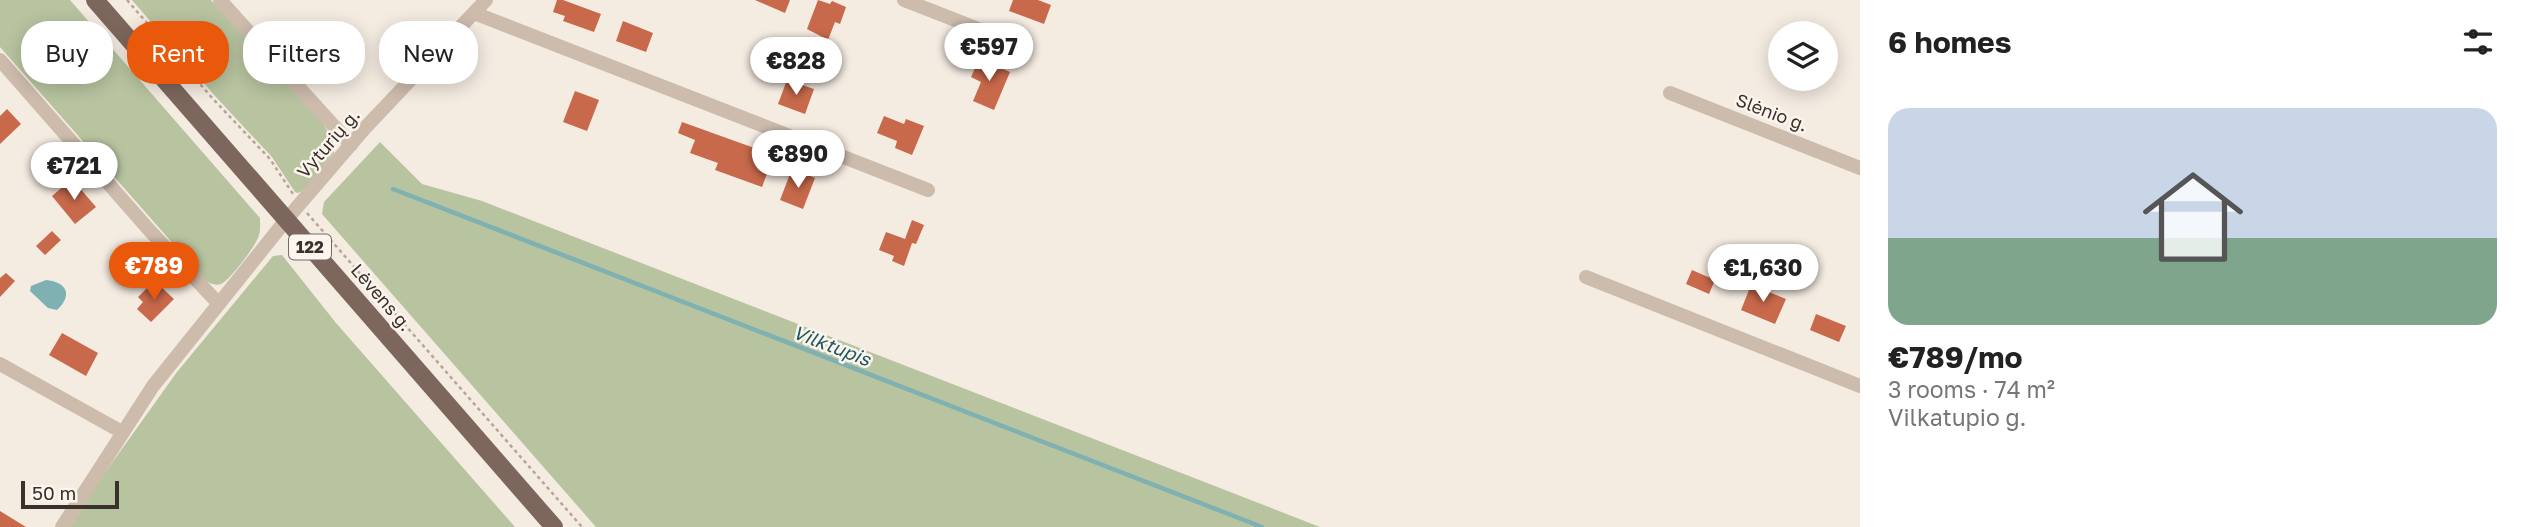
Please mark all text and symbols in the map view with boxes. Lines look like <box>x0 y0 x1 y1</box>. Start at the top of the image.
chip: Buy <box>21 21 113 84</box>
chip: Rent <box>127 21 229 84</box>
chip: Filters <box>243 21 365 84</box>
chip: New <box>379 21 478 84</box>
map controls <box>1768 21 1838 91</box>
button: layers <box>1768 21 1838 91</box>
icon: filters <box>2459 23 2497 61</box>
pin: €597 <box>948 24 1030 83</box>
text: 6 homes <box>1888 24 2011 60</box>
text: €597 <box>960 32 1018 60</box>
pin: €828 <box>755 38 837 97</box>
text: €828 <box>766 46 826 74</box>
street label: Slėnio g. <box>1733 88 1811 136</box>
street label: Vyturių g. <box>292 104 364 182</box>
pin: €890 <box>757 130 839 190</box>
text: €890 <box>768 139 828 167</box>
pin: €721 <box>33 142 115 202</box>
text: €721 <box>47 151 101 179</box>
icon: home <box>2130 154 2256 280</box>
road number: 122 <box>289 234 331 260</box>
pin: €789 <box>113 243 195 302</box>
pin: €1,630 <box>1706 244 1820 304</box>
text: €789 <box>125 251 183 279</box>
text: €1,630 <box>1723 253 1803 281</box>
street label: Lėvens g. <box>347 259 417 335</box>
water label: Vilktupis <box>790 320 875 371</box>
text: €789/mo <box>1888 339 2022 375</box>
text: 3 rooms · 74 m² <box>1888 375 2055 403</box>
text: Vilkatupio g. <box>1888 403 2026 431</box>
scale bar <box>21 478 119 510</box>
text: 50 m <box>32 481 76 504</box>

